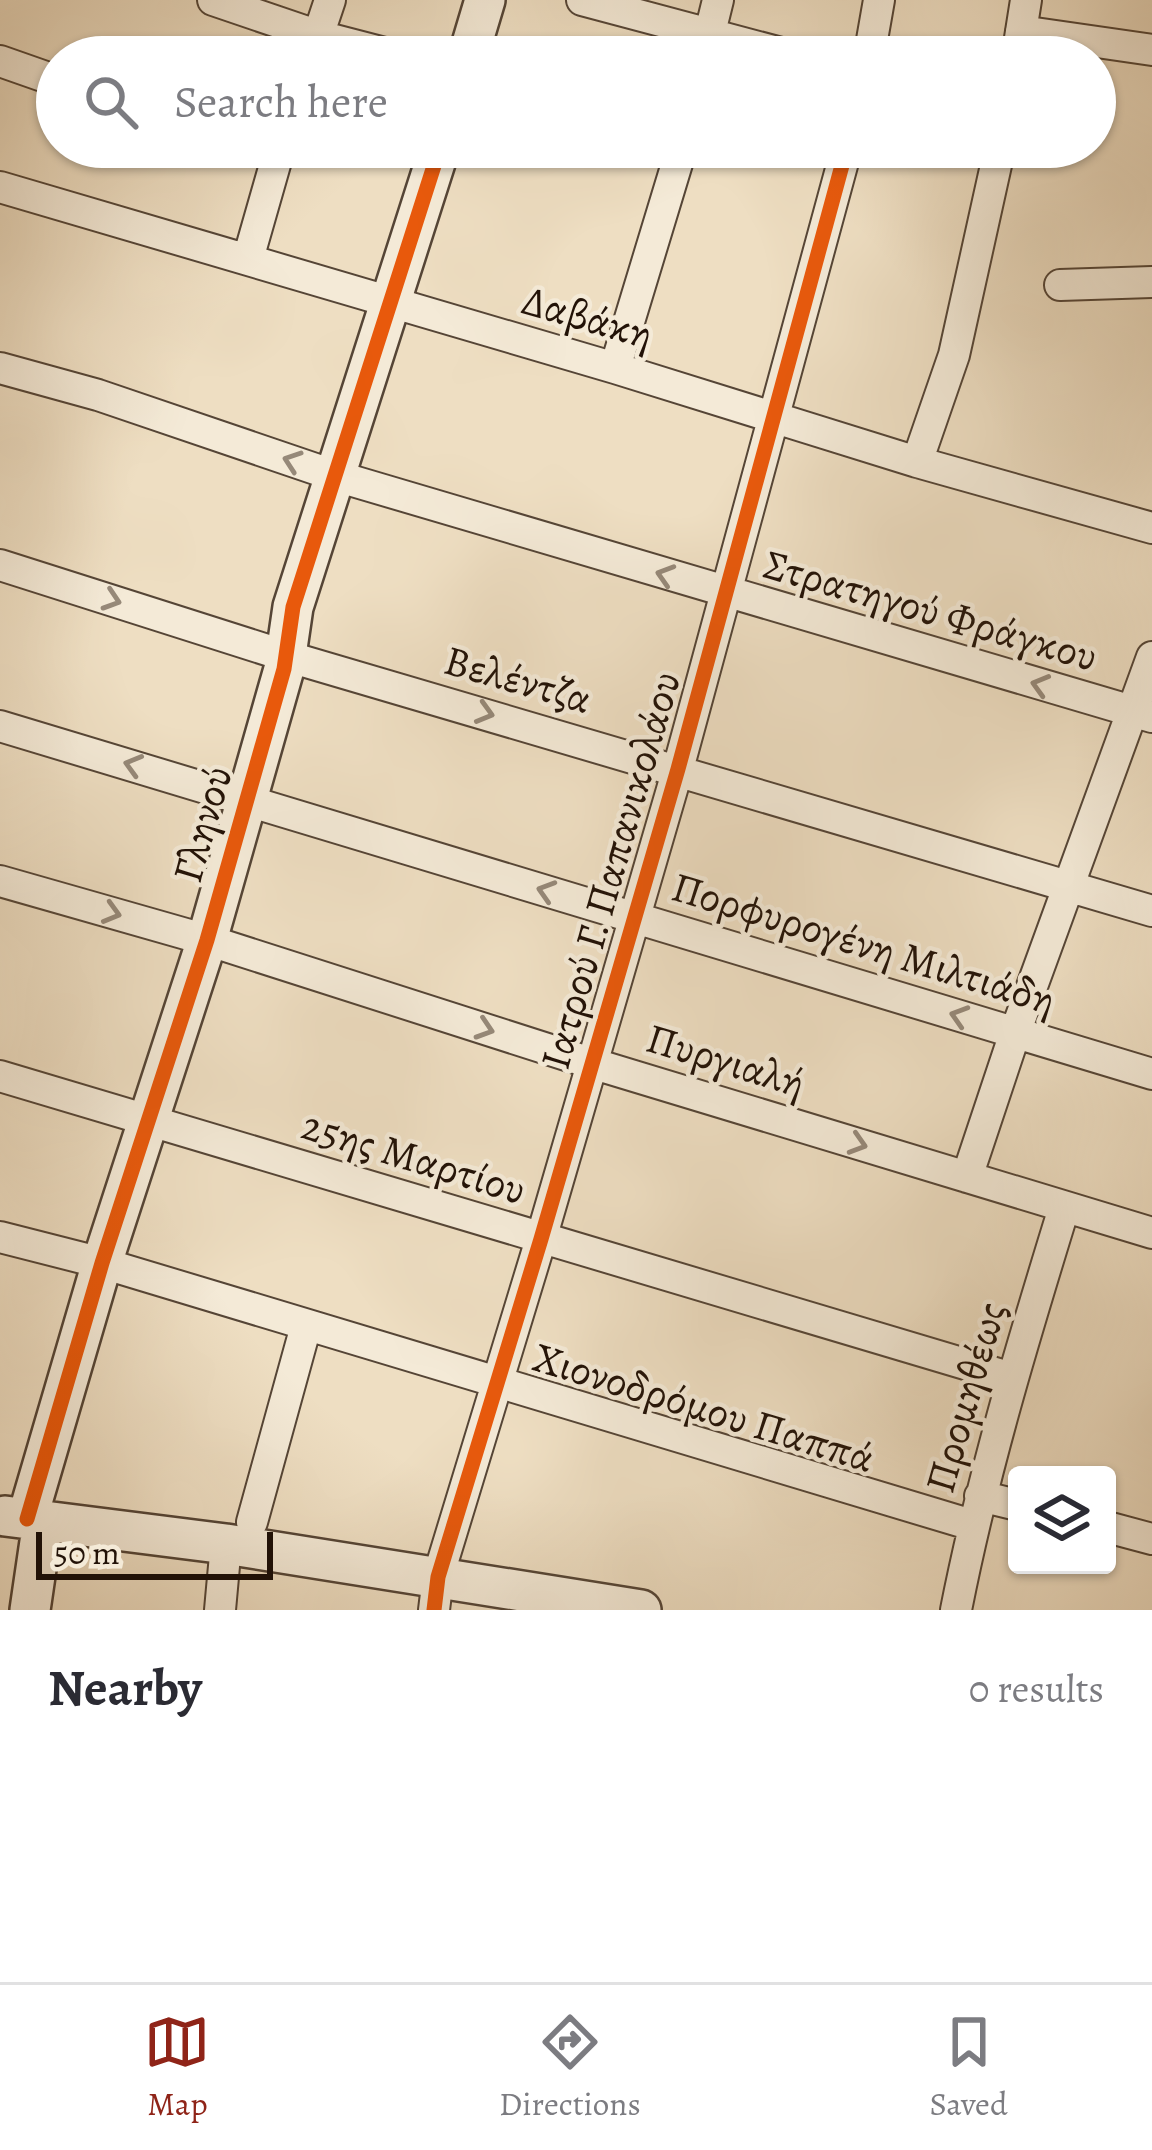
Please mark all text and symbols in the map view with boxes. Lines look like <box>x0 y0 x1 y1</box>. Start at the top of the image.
search box <box>36 36 1116 168</box>
icon: search <box>78 69 144 135</box>
text: Search here <box>174 71 388 133</box>
street label: Δαβάκη <box>516 271 660 363</box>
one-way arrow <box>282 451 303 476</box>
street label: Στρατηγού Φράγκου <box>758 535 1104 685</box>
one-way arrow <box>655 564 676 589</box>
one-way arrow <box>101 585 122 610</box>
street label: Βελέντζα <box>438 631 598 727</box>
street label: Ιατρού Γ. Παπανικολάου <box>526 665 694 1075</box>
one-way arrow <box>1030 674 1051 699</box>
one-way arrow <box>474 699 495 724</box>
one-way arrow <box>123 754 144 779</box>
street label: Γληνού <box>158 759 246 889</box>
street label: Πορφυρογένη Μιλτιάδη <box>665 858 1063 1028</box>
one-way arrow <box>536 880 557 905</box>
one-way arrow <box>102 899 122 924</box>
one-way arrow <box>949 1005 970 1030</box>
street label: Πυργιαλή <box>640 1009 812 1111</box>
one-way arrow <box>474 1014 495 1039</box>
street label: 25ης Μαρτίου <box>295 1096 533 1218</box>
one-way arrow <box>847 1130 868 1155</box>
street label: Προμηθέως <box>911 1295 1019 1499</box>
street label: Χιονοδρόμου Παππά <box>527 1328 881 1486</box>
map controls <box>1008 1466 1116 1574</box>
button: layers <box>1008 1466 1116 1574</box>
scale bar <box>36 1526 273 1579</box>
text: 50 m <box>54 1530 120 1575</box>
text: Nearby <box>48 1653 202 1723</box>
text: 0 results <box>969 1662 1104 1715</box>
tab: Map <box>144 2009 210 2126</box>
tab: Directions <box>499 2009 641 2126</box>
tab: Saved <box>929 2009 1008 2126</box>

